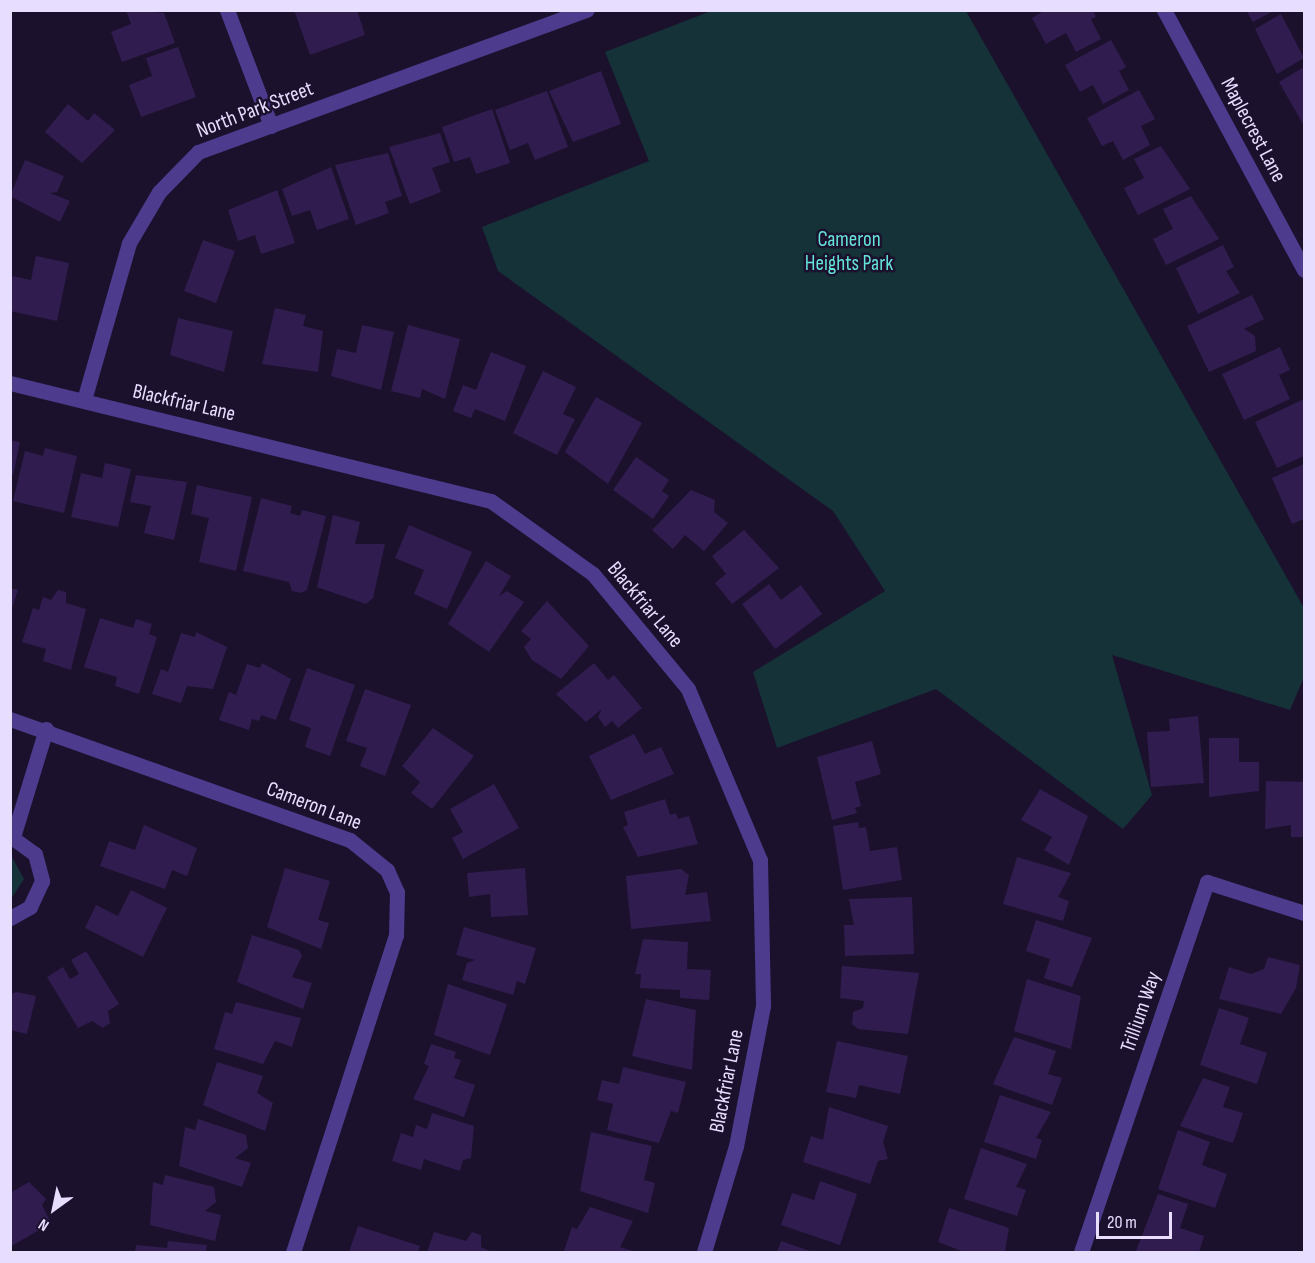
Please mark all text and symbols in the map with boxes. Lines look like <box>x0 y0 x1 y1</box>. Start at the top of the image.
street label: Maplecrest Lane <box>1215 74 1291 186</box>
street label: North Park Street <box>193 76 317 144</box>
park label: Cameron Heights Park <box>805 227 893 277</box>
street label: Blackfriar Lane <box>130 379 238 427</box>
street label: Blackfriar Lane <box>602 557 688 653</box>
street label: Cameron Lane <box>263 776 365 836</box>
street label: Trillium Way <box>1115 968 1167 1056</box>
street label: Blackfriar Lane <box>705 1027 749 1135</box>
north arrow <box>24 1179 84 1239</box>
scale bar <box>1099 1200 1176 1238</box>
text: 20 m <box>1107 1212 1137 1233</box>
text: N <box>35 1214 53 1235</box>

